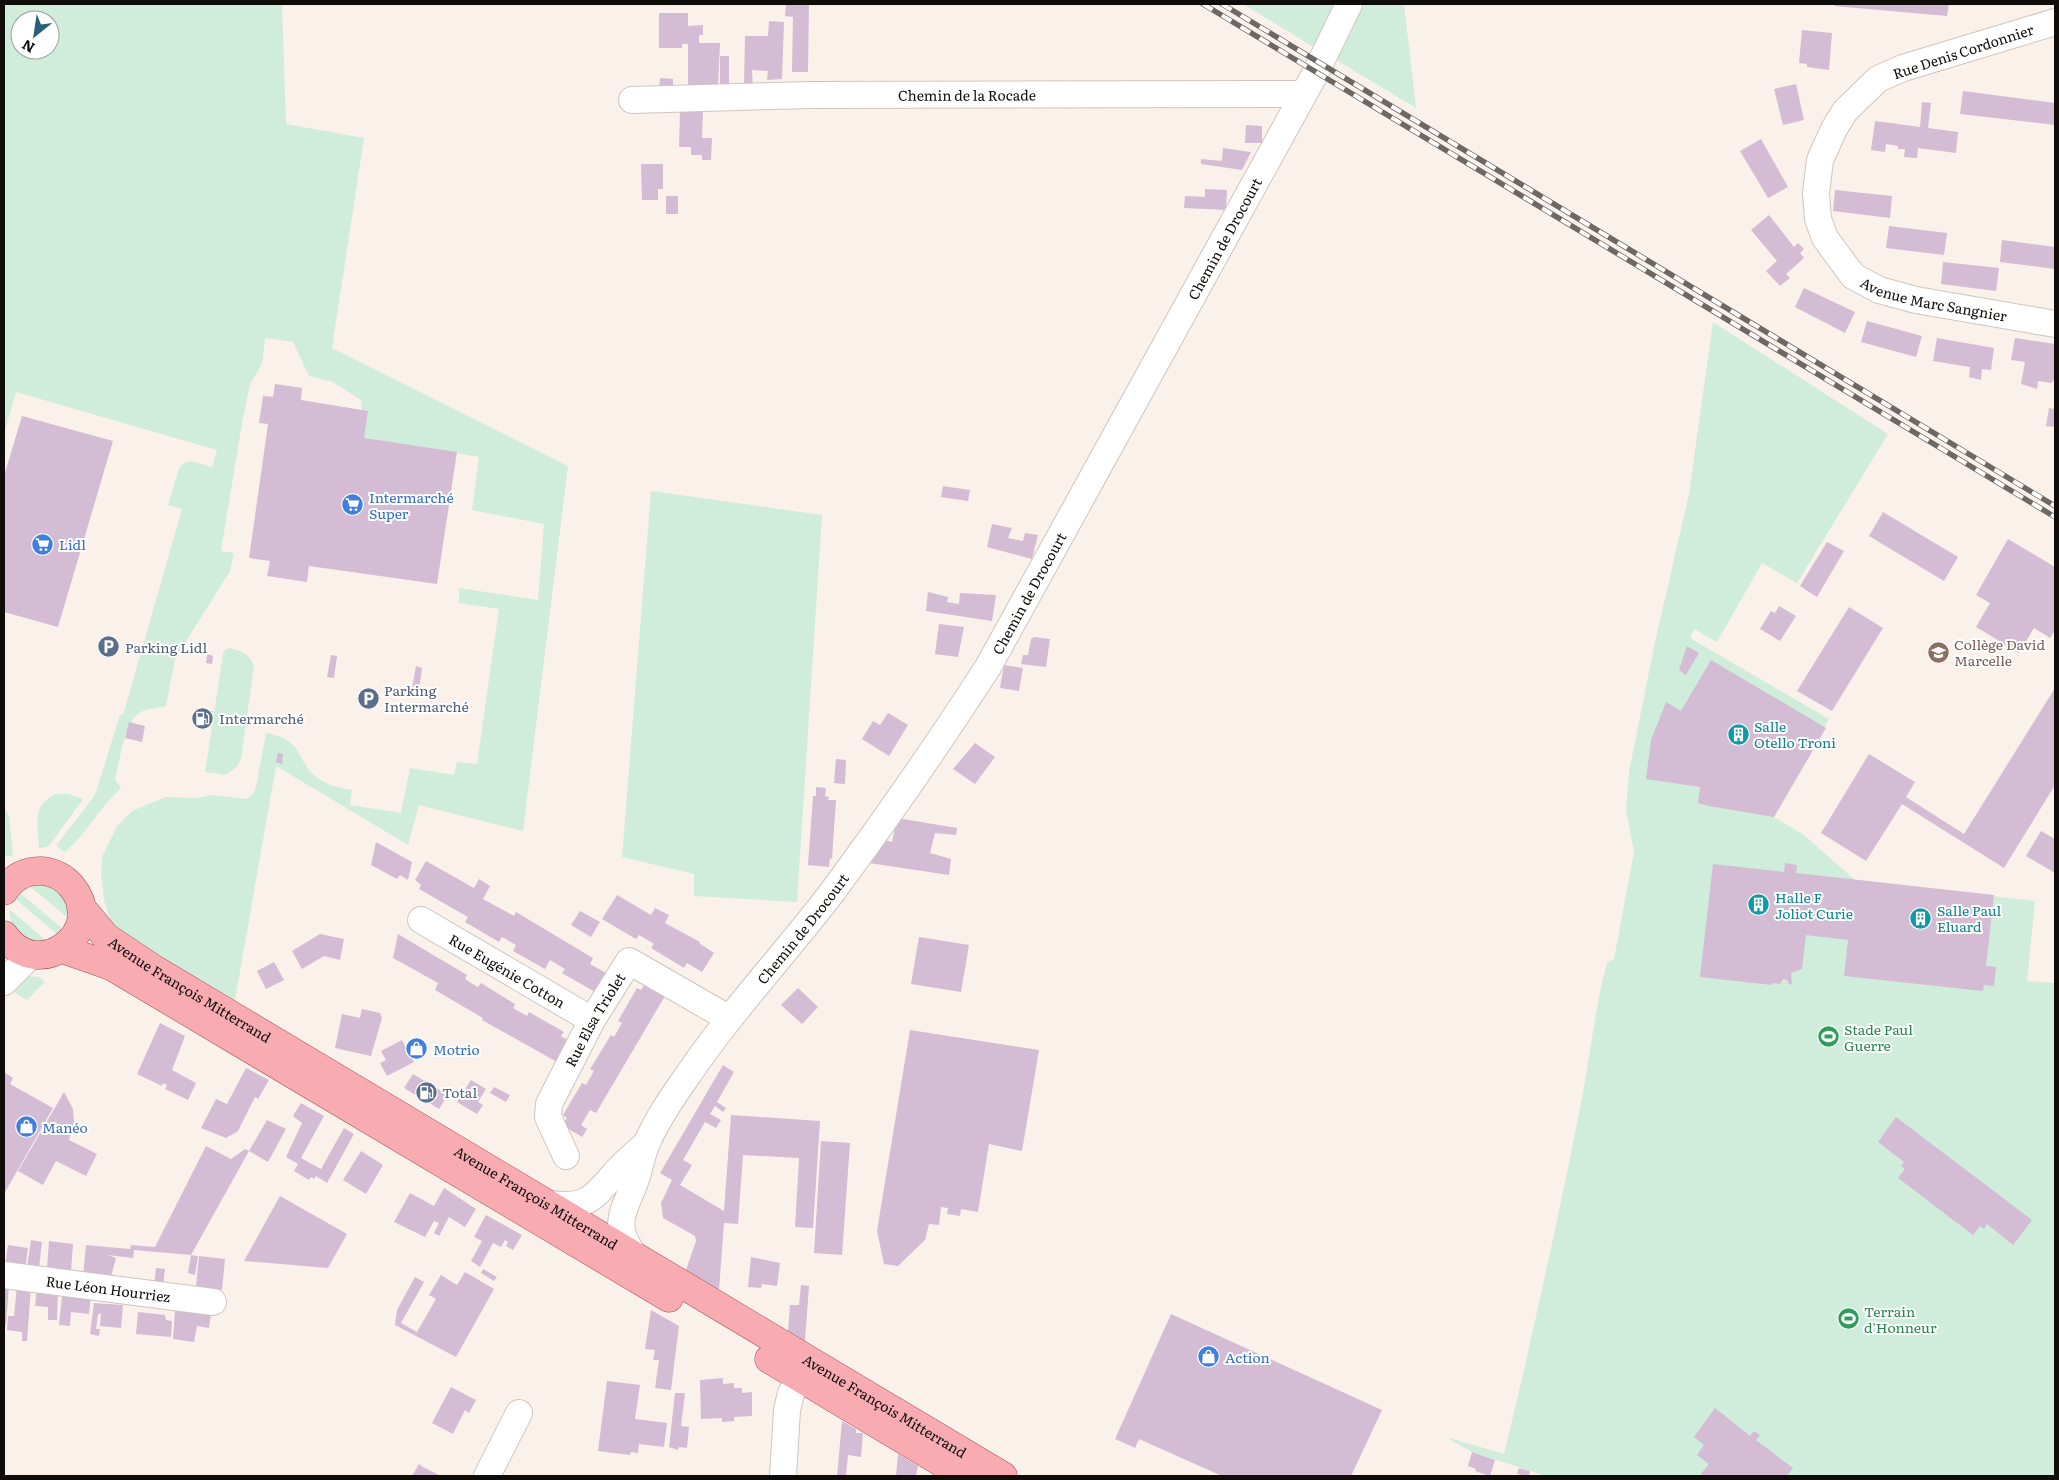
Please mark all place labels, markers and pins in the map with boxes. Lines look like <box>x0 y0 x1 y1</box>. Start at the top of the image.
place label: Intermarché Super <box>369 487 454 523</box>
supermarket icon: Intermarché Super <box>341 493 365 517</box>
supermarket icon: Lidl <box>31 532 55 556</box>
place label: Lidl <box>59 534 86 554</box>
place label: Collège David Marcelle <box>1954 634 2046 670</box>
parking icon: Parking Lidl <box>97 635 121 659</box>
place label: Parking Lidl <box>125 637 207 657</box>
school or university icon: Collège David Marcelle <box>1926 640 1950 664</box>
place label: Parking Intermarché <box>384 680 469 716</box>
parking icon: Parking Intermarché <box>356 686 380 710</box>
fuel station icon: Intermarché <box>191 706 215 730</box>
place label: Intermarché <box>219 708 304 728</box>
place label: Salle Otello Troni <box>1754 716 1836 752</box>
building icon: Salle Otello Troni <box>1726 722 1750 746</box>
place label: Halle F Joliot Curie <box>1775 887 1853 923</box>
building icon: Halle F Joliot Curie <box>1747 893 1771 917</box>
place label: Salle Paul Eluard <box>1937 900 2002 936</box>
building icon: Salle Paul Eluard <box>1909 906 1933 930</box>
place label: Stade Paul Guerre <box>1844 1019 1913 1055</box>
sports icon: Stade Paul Guerre <box>1816 1025 1840 1049</box>
shop icon: Motrio <box>405 1037 429 1061</box>
place label: Motrio <box>433 1039 480 1059</box>
fuel station icon: Total <box>414 1080 438 1104</box>
place label: Total <box>442 1082 477 1102</box>
shop icon: Manéo <box>14 1115 38 1139</box>
place label: Manéo <box>42 1117 88 1137</box>
place label: Terrain d'Honneur <box>1864 1301 1937 1337</box>
sports icon: Terrain d'Honneur <box>1836 1307 1860 1331</box>
shop icon: Action <box>1197 1345 1221 1369</box>
place label: Action <box>1225 1347 1270 1367</box>

